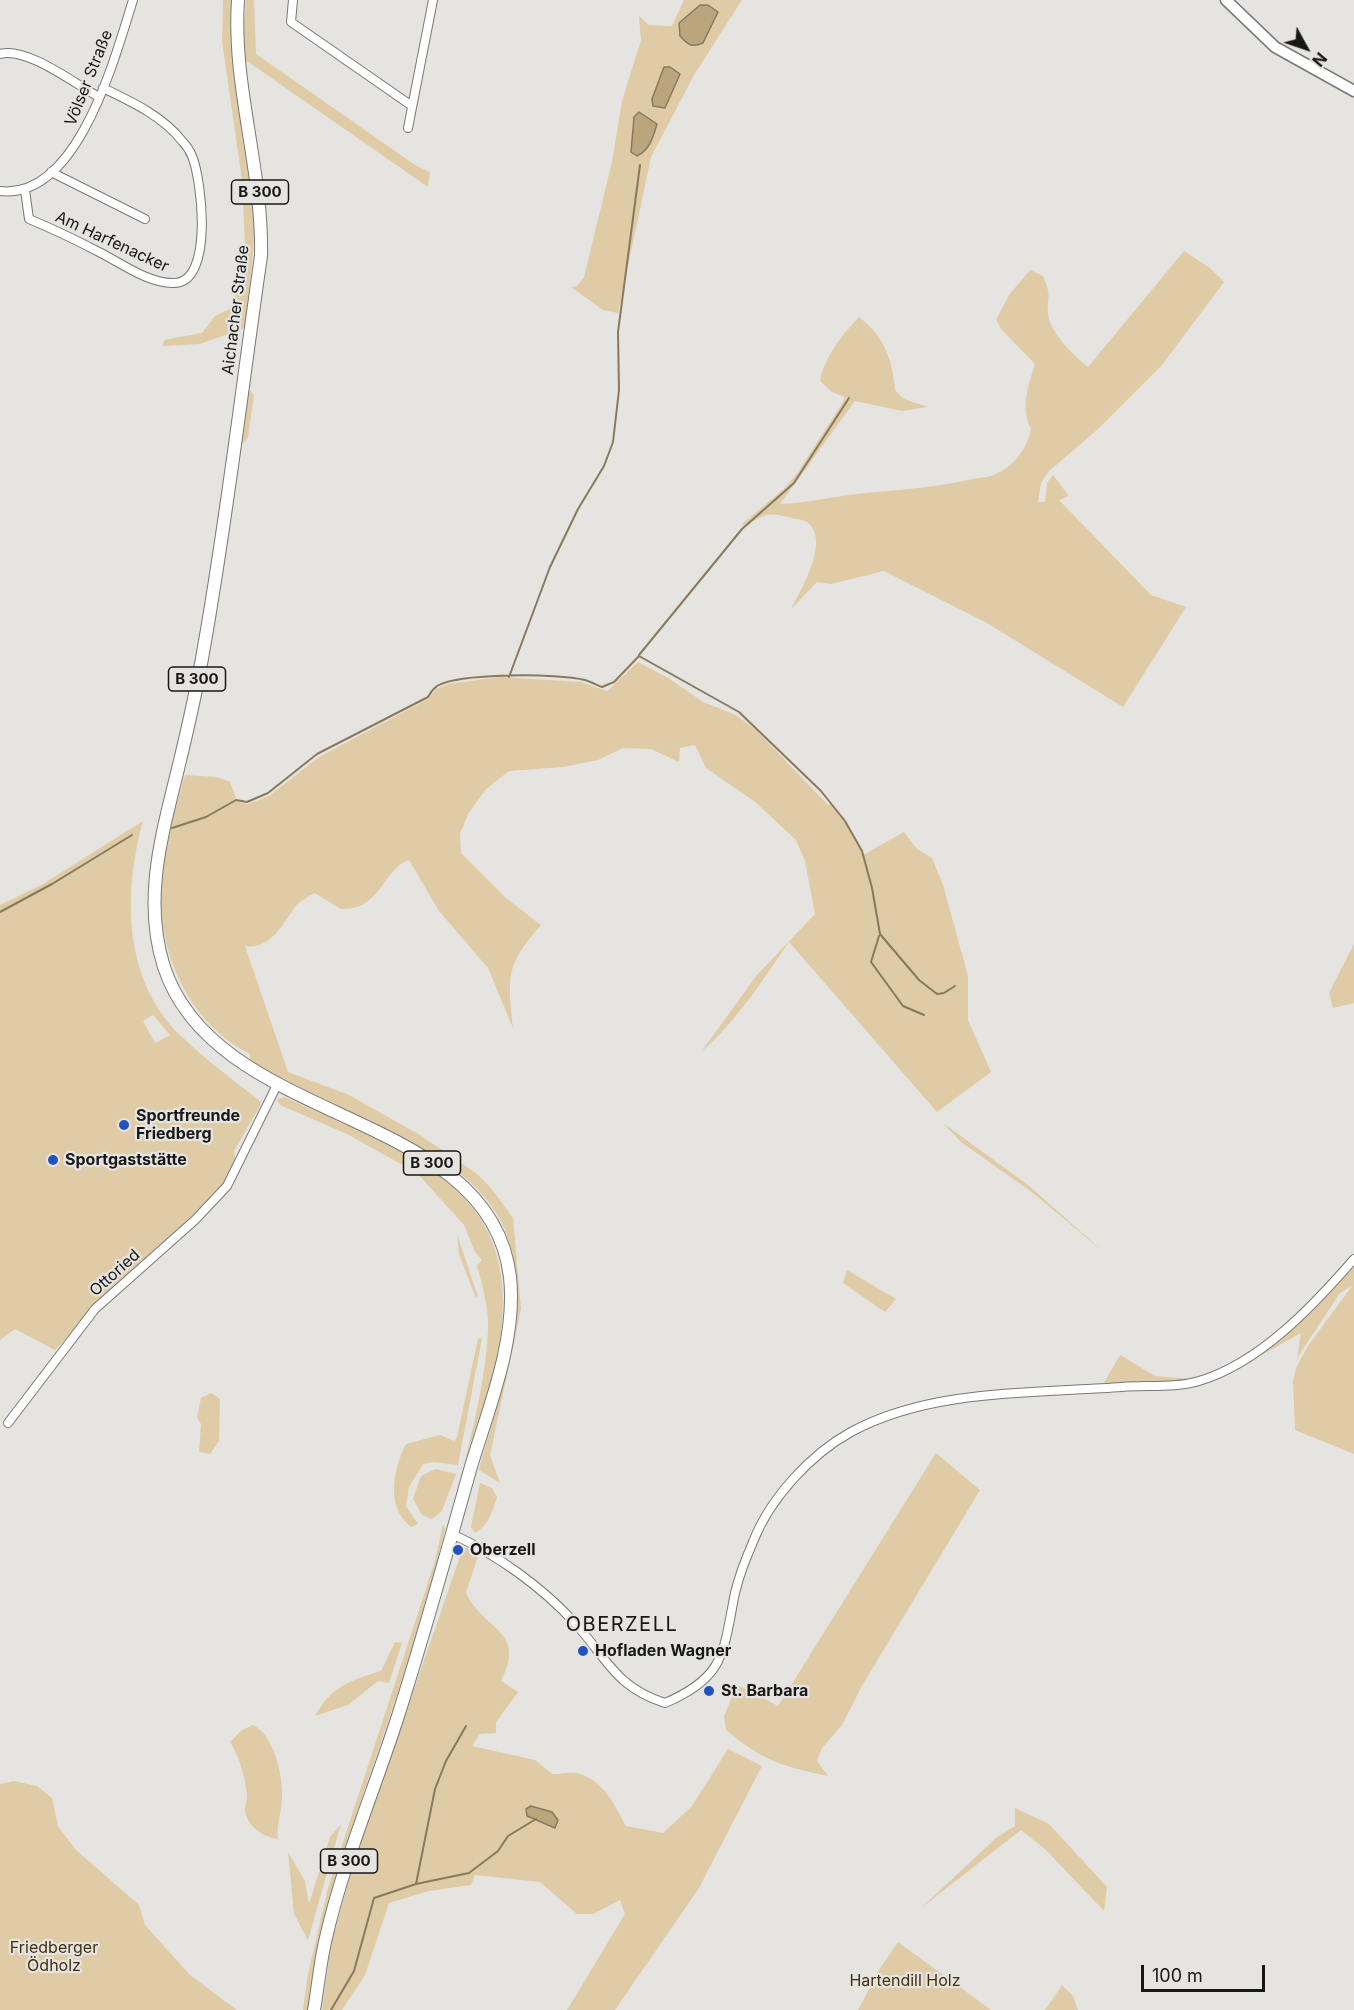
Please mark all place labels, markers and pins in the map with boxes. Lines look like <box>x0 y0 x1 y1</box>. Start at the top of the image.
place label: Sportfreunde Friedberg <box>136 1106 240 1144</box>
marker: Sportfreunde Friedberg <box>117 1118 131 1132</box>
place label: Sportgaststätte <box>65 1150 187 1170</box>
marker: Sportgaststätte <box>46 1153 60 1167</box>
place label: Oberzell <box>470 1540 536 1560</box>
marker: Oberzell <box>451 1543 465 1557</box>
place label: Hofladen Wagner <box>595 1641 731 1661</box>
marker: Hofladen Wagner <box>576 1644 590 1658</box>
place label: St. Barbara <box>721 1681 808 1701</box>
marker: St. Barbara <box>702 1684 716 1698</box>

